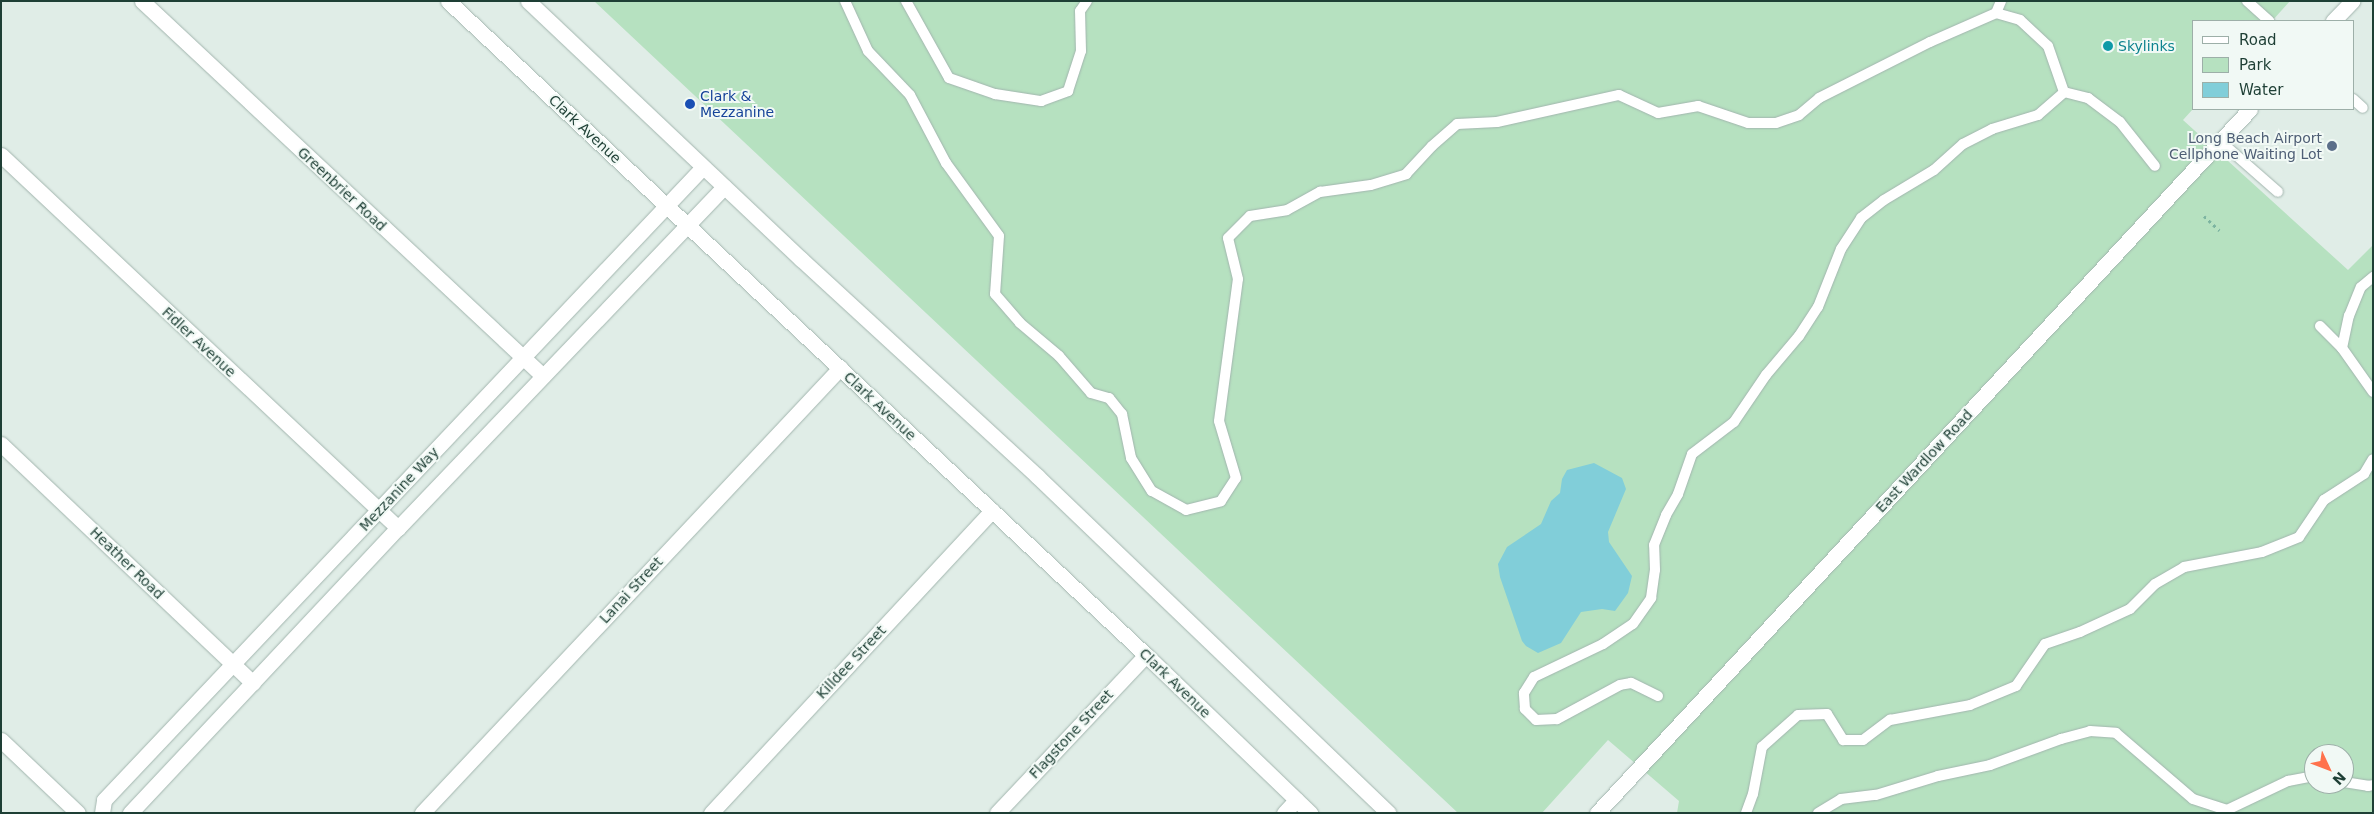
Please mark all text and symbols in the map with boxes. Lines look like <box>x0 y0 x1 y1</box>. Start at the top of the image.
legend <box>2192 20 2354 110</box>
text: Road <box>2239 31 2277 49</box>
place label: Skylinks <box>2118 38 2175 54</box>
marker: Skylinks <box>2102 40 2114 52</box>
text: Park <box>2239 56 2271 74</box>
text: Water <box>2239 81 2283 99</box>
place label: Clark & Mezzanine <box>700 88 774 120</box>
street label: Clark Avenue <box>545 91 625 167</box>
marker: Clark & Mezzanine <box>684 98 696 110</box>
place label: Long Beach Airport Cellphone Waiting Lot <box>2169 130 2322 162</box>
marker: Long Beach Airport Cellphone Waiting Lot <box>2326 140 2338 152</box>
street label: Greenbrier Road <box>294 144 390 234</box>
street label: Fidler Avenue <box>159 304 239 380</box>
street label: Clark Avenue <box>840 368 920 444</box>
street label: East Wardlow Road <box>1872 406 1976 516</box>
street label: Mezzanine Way <box>356 444 442 534</box>
street label: Heather Road <box>87 524 167 602</box>
street label: Lanai Street <box>596 553 666 627</box>
street label: Killdee Street <box>813 622 889 702</box>
street label: Clark Avenue <box>1136 645 1214 721</box>
street label: Flagstone Street <box>1026 686 1116 782</box>
north arrow <box>2304 744 2354 794</box>
text: N <box>2329 769 2349 788</box>

